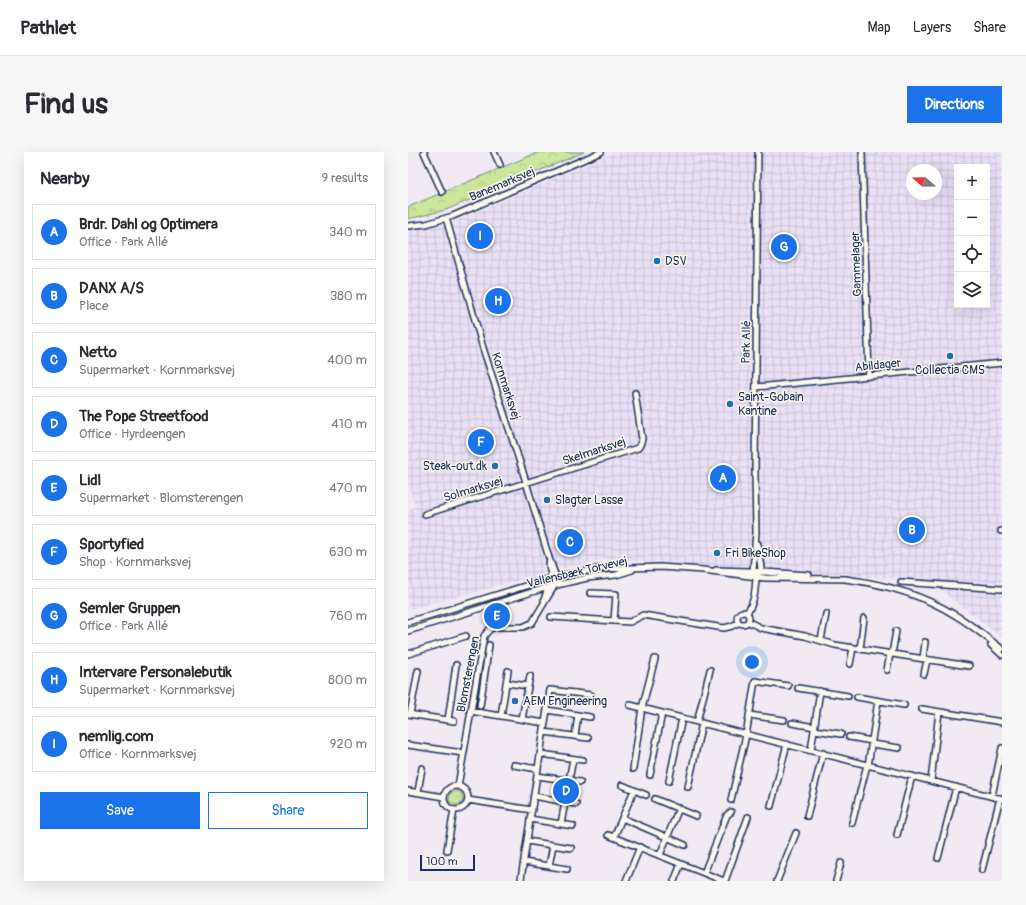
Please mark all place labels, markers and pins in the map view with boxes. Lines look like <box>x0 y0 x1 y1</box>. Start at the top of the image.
pin: I <box>467 221 493 251</box>
pin: G <box>771 232 797 262</box>
place label: DSV <box>665 254 687 269</box>
marker: DSV <box>652 256 662 266</box>
pin: H <box>485 286 511 316</box>
marker: Collectia CMS <box>945 351 955 361</box>
place label: Collectia CMS <box>915 363 985 378</box>
place label: Saint-Gobain Kantine <box>738 390 804 419</box>
marker: Saint-Gobain Kantine <box>725 399 735 409</box>
pin: F <box>468 427 494 457</box>
place label: Steak-out.dk <box>423 459 487 474</box>
marker: Steak-out.dk <box>490 461 500 471</box>
pin: A <box>710 463 736 493</box>
place label: Slagter Lasse <box>555 493 623 508</box>
marker: Slagter Lasse <box>542 495 552 505</box>
pin: B <box>899 515 925 545</box>
pin: C <box>557 527 583 557</box>
place label: Fri BikeShop <box>725 546 786 561</box>
marker: Fri BikeShop <box>712 548 722 558</box>
pin: E <box>484 601 510 631</box>
place label: AEM Engineering <box>523 694 607 709</box>
marker: AEM Engineering <box>510 696 520 706</box>
pin: D <box>553 776 579 806</box>

